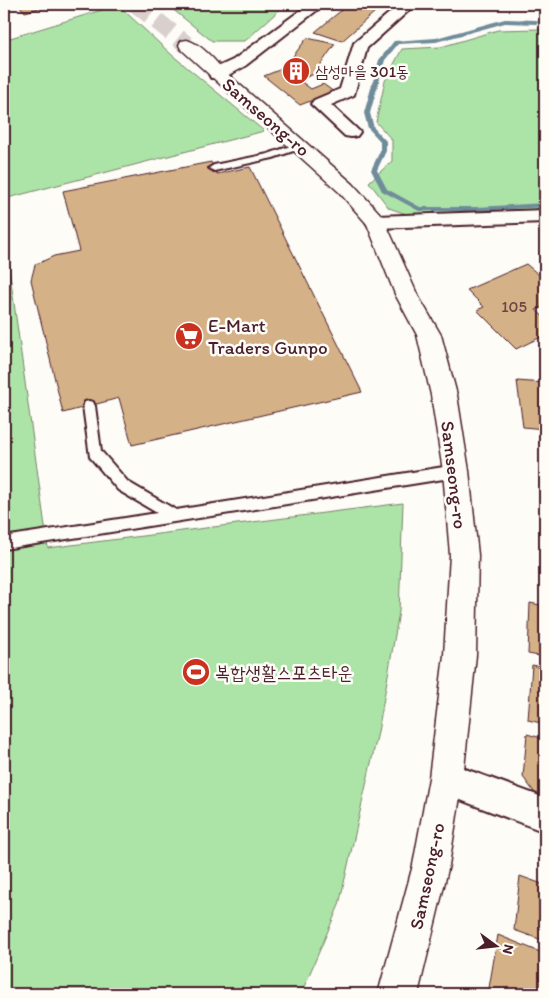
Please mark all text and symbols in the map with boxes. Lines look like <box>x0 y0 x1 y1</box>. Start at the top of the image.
building icon: 삼성마을 301동 <box>281 56 311 86</box>
place label: 삼성마을 301동 <box>315 62 409 81</box>
street label: Samseong-ro <box>217 73 315 161</box>
house number: 105 <box>501 297 527 316</box>
place label: E-Mart Traders Gunpo <box>208 314 328 359</box>
supermarket icon: E-Mart Traders Gunpo <box>174 321 204 351</box>
street label: Samseong-ro <box>436 420 472 530</box>
sports icon: 복합생활스포츠타운 <box>181 657 211 687</box>
place label: 복합생활스포츠타운 <box>215 661 353 684</box>
street label: Samseong-ro <box>404 820 450 932</box>
north arrow <box>472 920 522 970</box>
text: N <box>499 942 518 956</box>

